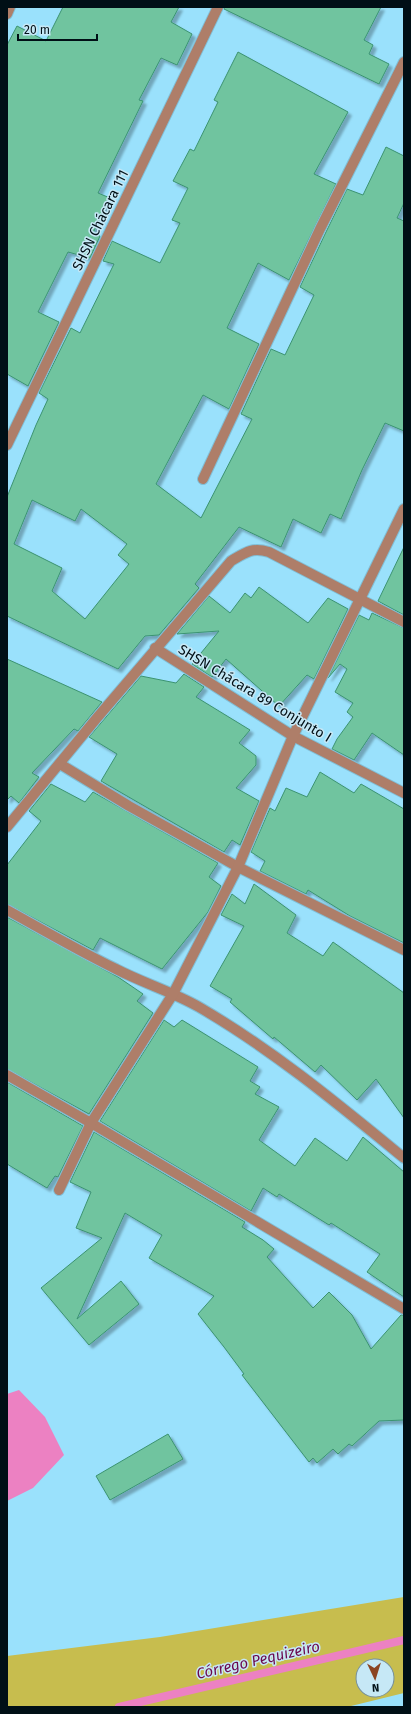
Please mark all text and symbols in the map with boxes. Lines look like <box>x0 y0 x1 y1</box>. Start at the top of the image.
scale bar <box>18 16 97 42</box>
text: 20 m <box>24 23 50 37</box>
street label: SHSN Chácara 111 <box>69 167 132 273</box>
street label: SHSN Chácara 89 Conjunto I <box>175 641 334 746</box>
water label: Córrego Pequizeiro <box>195 1637 321 1683</box>
north arrow <box>355 1658 395 1698</box>
text: N <box>372 1681 380 1694</box>

